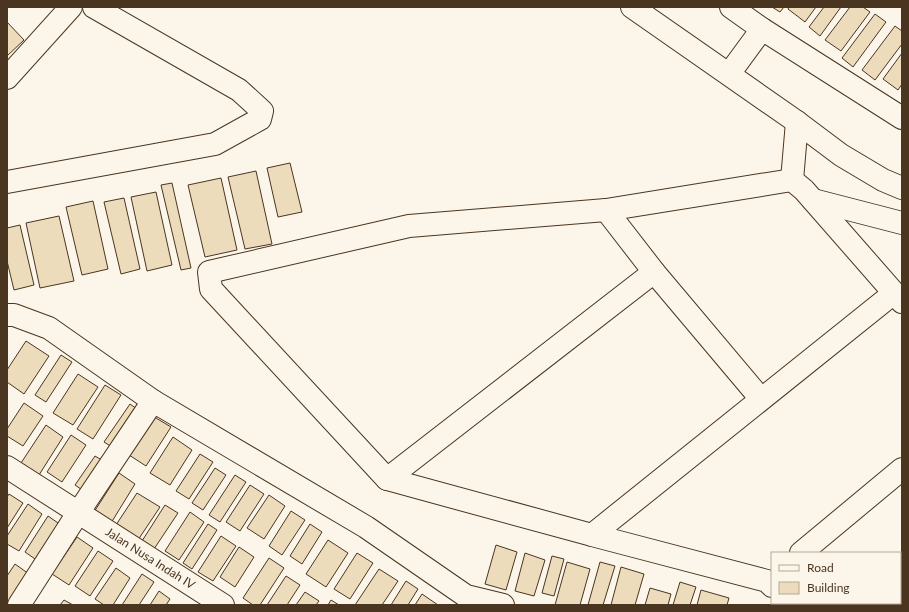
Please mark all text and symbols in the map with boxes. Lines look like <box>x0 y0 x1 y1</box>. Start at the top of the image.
street label: Jalan Nusa Indah IV <box>103 524 199 593</box>
legend <box>771 552 901 604</box>
text: Road <box>807 560 834 575</box>
text: Building <box>807 580 850 595</box>

